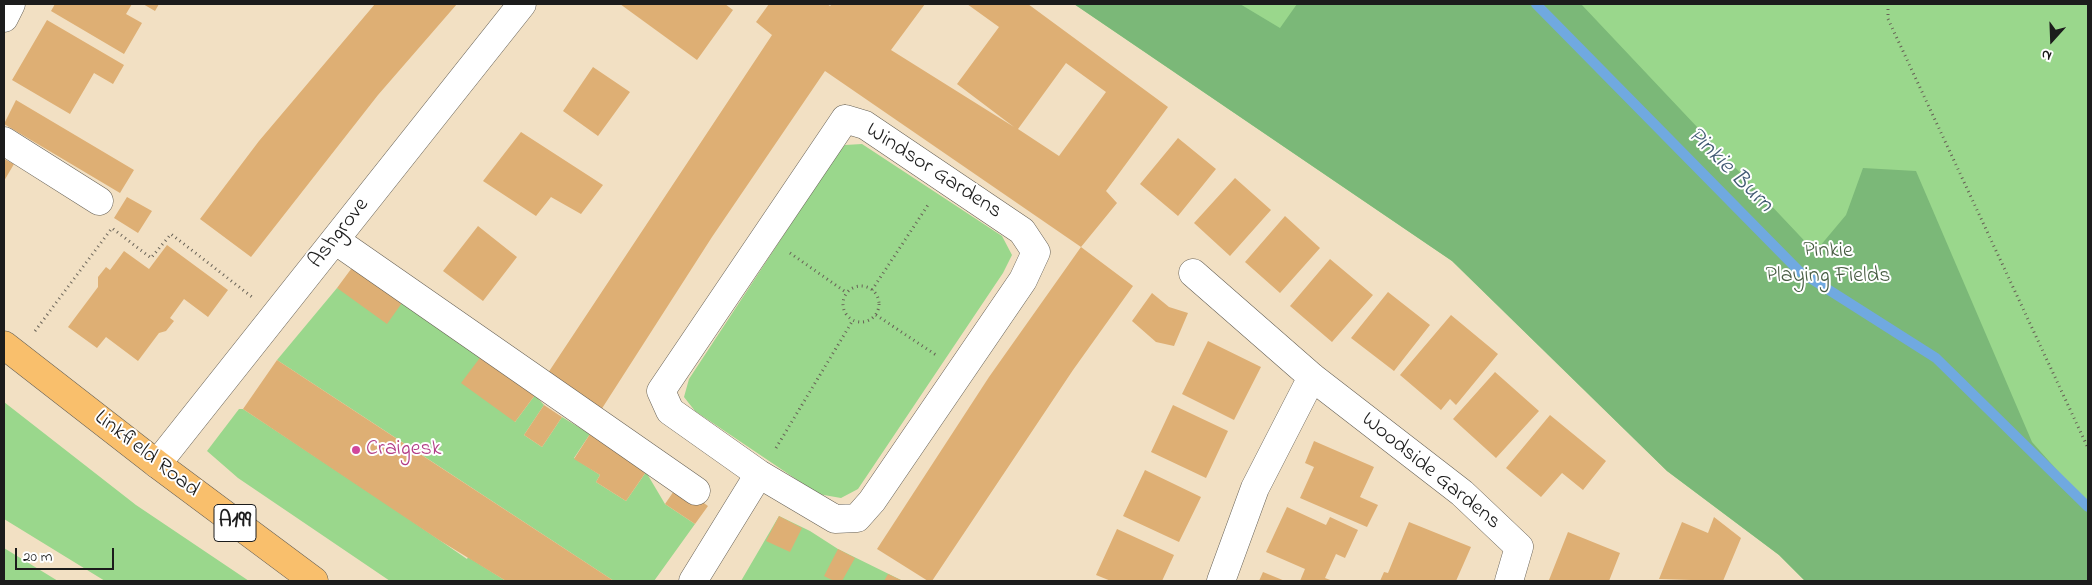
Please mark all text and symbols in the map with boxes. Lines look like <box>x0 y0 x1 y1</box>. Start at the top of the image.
north arrow <box>2027 15 2077 65</box>
text: N <box>2039 43 2055 66</box>
street label: Windsor Gardens <box>860 118 1006 226</box>
water label: Pinkie Burn <box>1680 122 1778 220</box>
street label: Ashgrove <box>304 193 376 275</box>
park label: Pinkie Playing Fields <box>1766 239 1890 290</box>
street label: Linkfield Road <box>88 406 204 504</box>
street label: Woodside Gardens <box>1355 408 1505 536</box>
place label: Craigesk <box>366 437 441 463</box>
marker: Craigesk <box>350 444 362 456</box>
road number: A199 <box>214 504 256 542</box>
scale bar <box>18 538 116 570</box>
text: 20 m <box>23 546 52 568</box>

